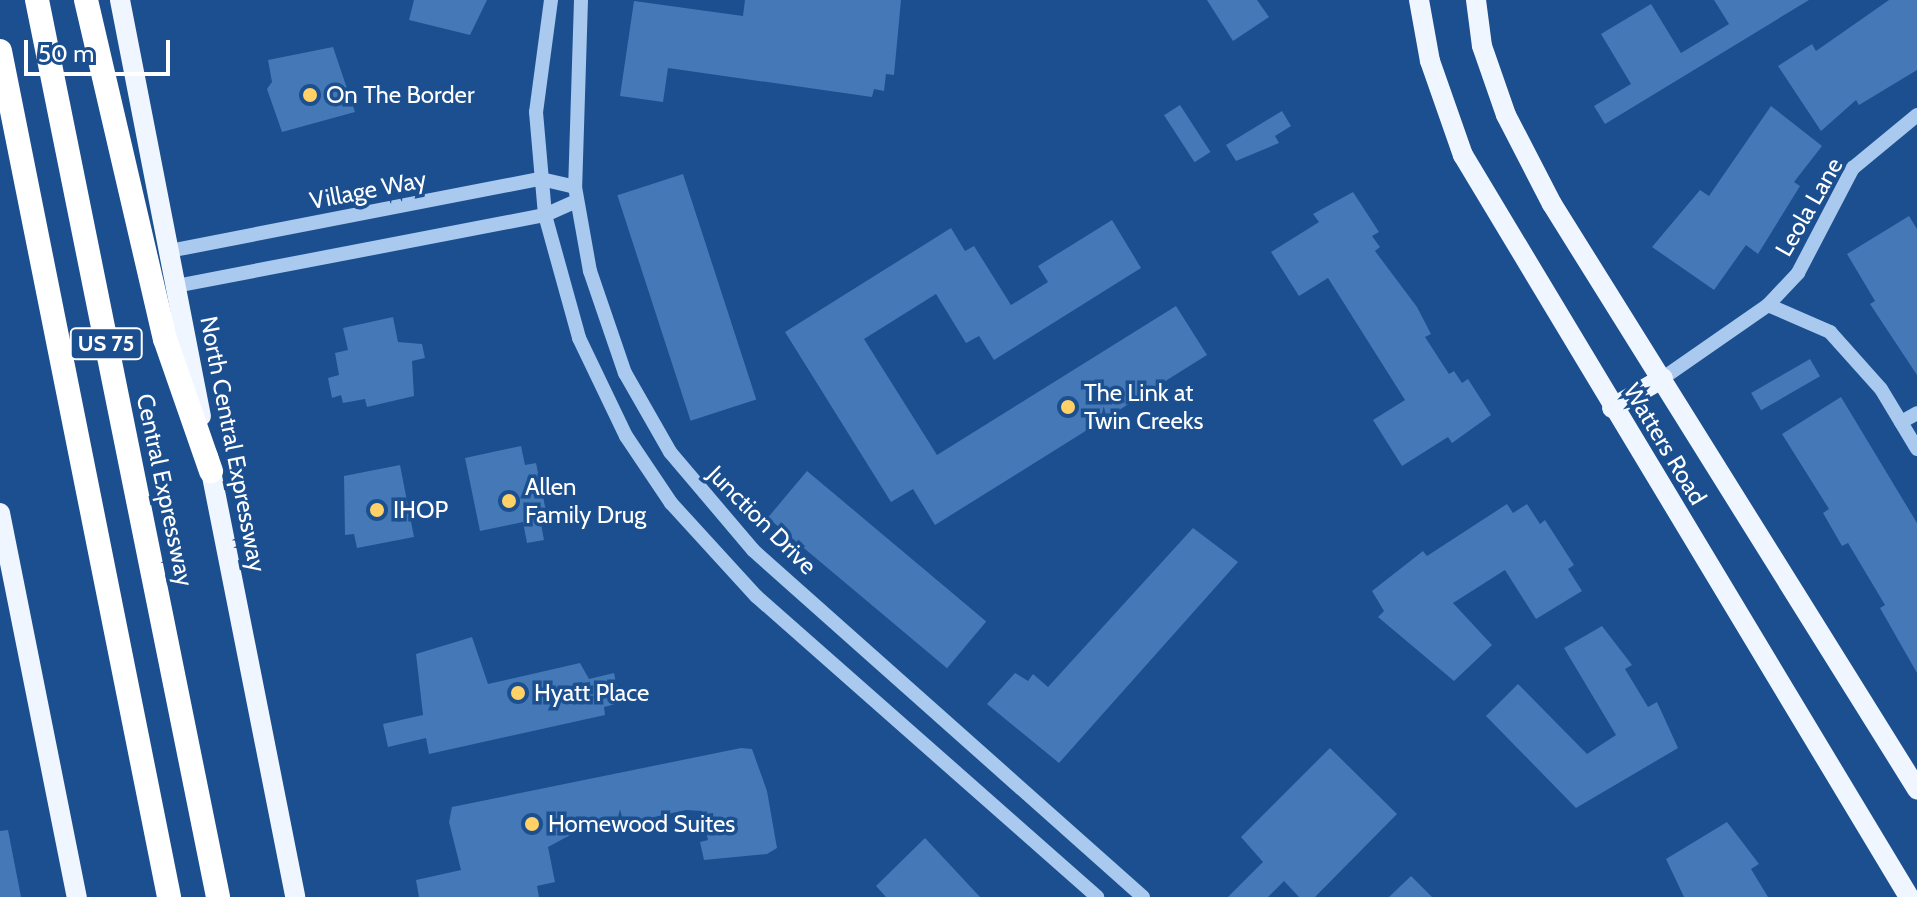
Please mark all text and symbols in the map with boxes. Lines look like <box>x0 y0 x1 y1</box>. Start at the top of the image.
scale bar <box>28 24 174 74</box>
text: 50 m <box>38 39 94 68</box>
place label: On The Border <box>326 81 474 109</box>
marker: On The Border <box>301 86 319 104</box>
street label: Leola Lane <box>1769 153 1849 261</box>
street label: Village Way <box>307 165 429 215</box>
street label: North Central Expressway <box>194 314 272 574</box>
road number: US 75 <box>68 326 144 362</box>
street label: Watters Road <box>1618 378 1712 510</box>
place label: The Link at Twin Creeks <box>1084 379 1203 435</box>
street label: Central Expressway <box>131 391 199 589</box>
marker: The Link at Twin Creeks <box>1059 398 1077 416</box>
street label: Junction Drive <box>702 460 822 580</box>
place label: Allen Family Drug <box>525 473 646 529</box>
marker: Allen Family Drug <box>500 492 518 510</box>
place label: IHOP <box>393 496 448 524</box>
marker: IHOP <box>368 501 386 519</box>
place label: Hyatt Place <box>534 679 649 707</box>
marker: Hyatt Place <box>509 684 527 702</box>
place label: Homewood Suites <box>548 810 735 838</box>
marker: Homewood Suites <box>523 815 541 833</box>

